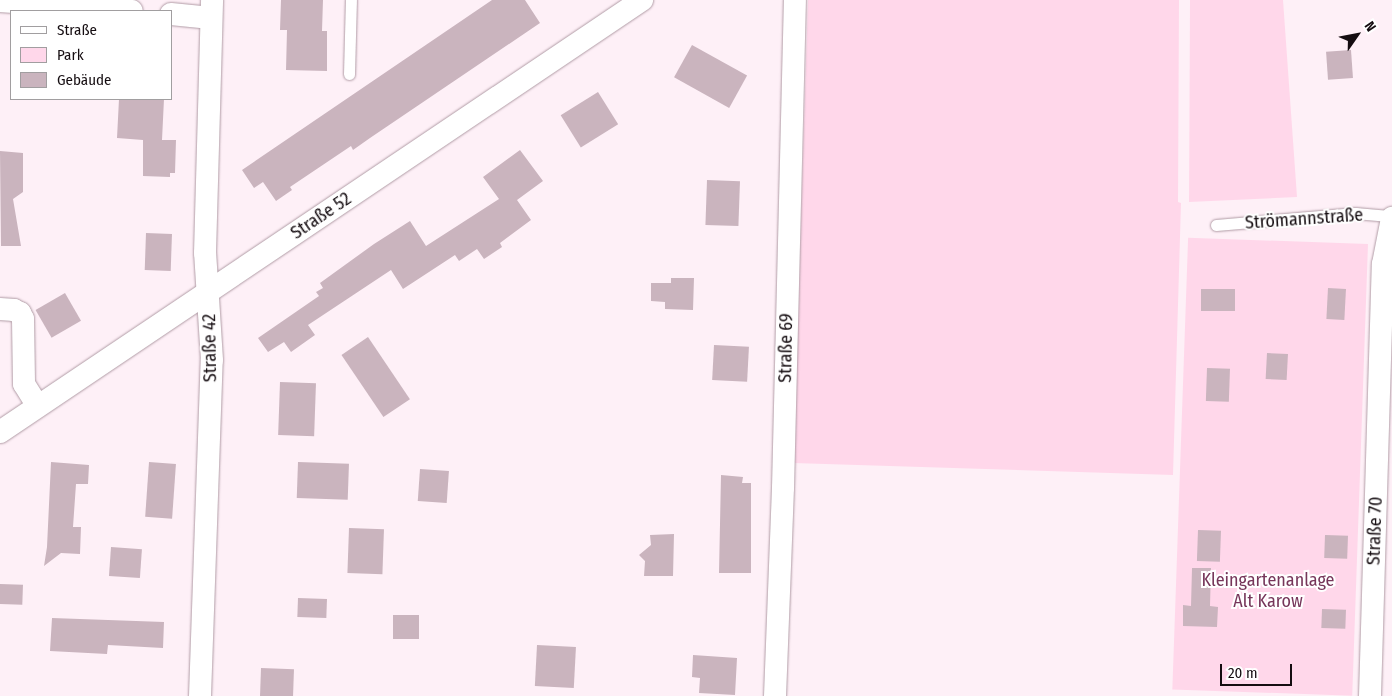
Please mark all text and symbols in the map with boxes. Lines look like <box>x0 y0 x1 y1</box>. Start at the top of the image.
legend <box>10 10 172 100</box>
north arrow <box>1332 10 1382 60</box>
text: N <box>1361 18 1379 35</box>
text: Straße <box>57 21 97 39</box>
text: Park <box>57 46 84 64</box>
text: Gebäude <box>57 71 112 89</box>
street label: Straße 52 <box>287 188 355 244</box>
street label: Strömannstraße <box>1244 204 1364 234</box>
street label: Straße 69 <box>775 313 797 383</box>
street label: Straße 42 <box>199 314 221 382</box>
street label: Straße 70 <box>1363 496 1387 566</box>
park label: Kleingartenanlage Alt Karow <box>1202 570 1334 612</box>
scale bar <box>1222 654 1294 686</box>
text: 20 m <box>1228 664 1258 682</box>

